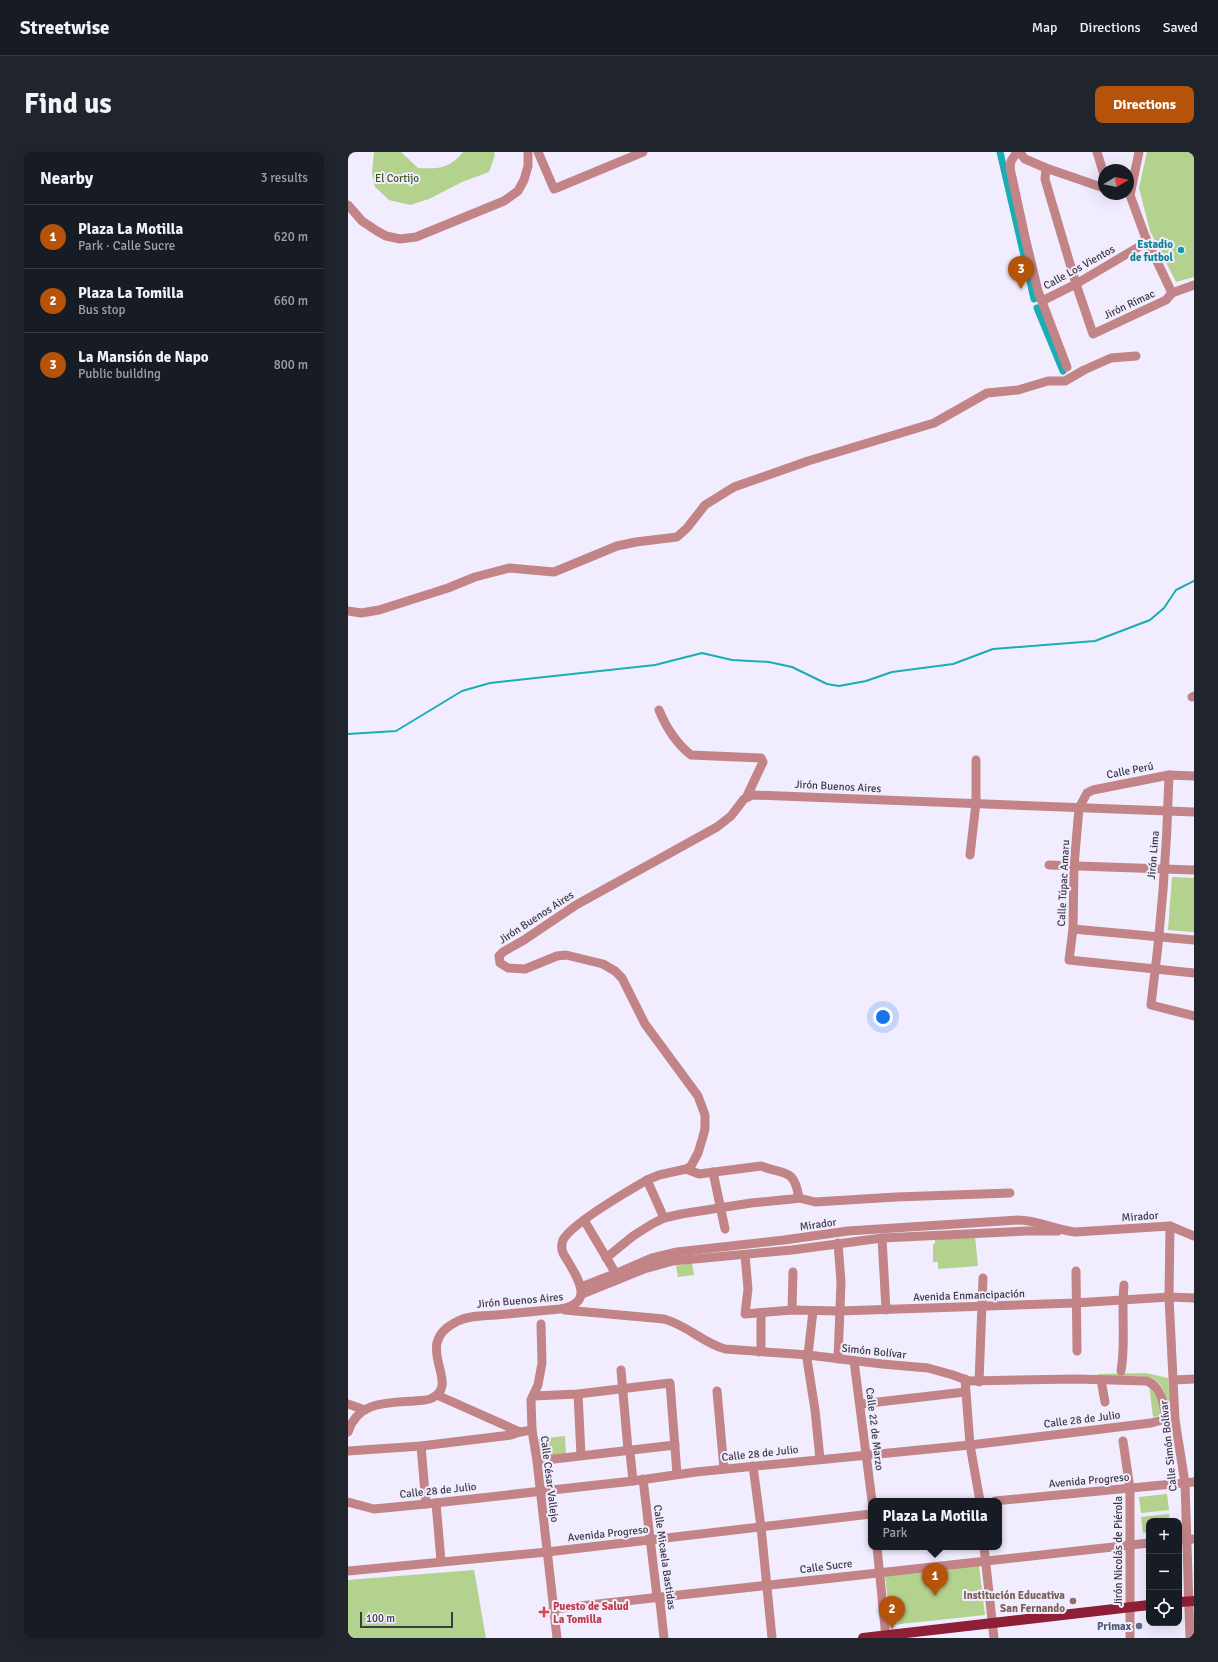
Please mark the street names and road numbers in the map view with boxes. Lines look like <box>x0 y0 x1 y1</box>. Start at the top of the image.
street label: Calle Los Vientos <box>1041 242 1117 292</box>
street label: Jirón Rímac <box>1102 287 1157 322</box>
street label: Calle Perú <box>1105 760 1155 781</box>
street label: Jirón Buenos Aires <box>794 778 882 795</box>
street label: Jirón Lima <box>1145 830 1162 880</box>
street label: Calle Túpac Amaru <box>1055 839 1072 927</box>
street label: Jirón Buenos Aires <box>496 888 576 947</box>
street label: Mirador <box>1121 1209 1159 1224</box>
street label: Mirador <box>799 1215 837 1234</box>
street label: Avenida Enmancipación <box>913 1287 1025 1304</box>
street label: Jirón Buenos Aires <box>476 1290 564 1311</box>
street label: Simón Bolívar <box>841 1342 907 1361</box>
street label: Calle 22 de Marzo <box>863 1387 886 1472</box>
street label: Calle Simón Bolívar <box>1157 1400 1180 1492</box>
street label: Calle 28 de Julio <box>1043 1408 1121 1431</box>
street label: Calle César Vallejo <box>538 1435 561 1523</box>
street label: Calle 28 de Julio <box>721 1443 799 1464</box>
street label: Avenida Progreso <box>1048 1470 1130 1491</box>
street label: Calle 28 de Julio <box>399 1480 477 1501</box>
street label: Jirón Nicolás de Piérola <box>1112 1496 1125 1606</box>
street label: Calle Micaela Bastidas <box>651 1504 678 1611</box>
street label: Avenida Progreso <box>567 1523 649 1544</box>
street label: Calle Sucre <box>799 1557 853 1576</box>

